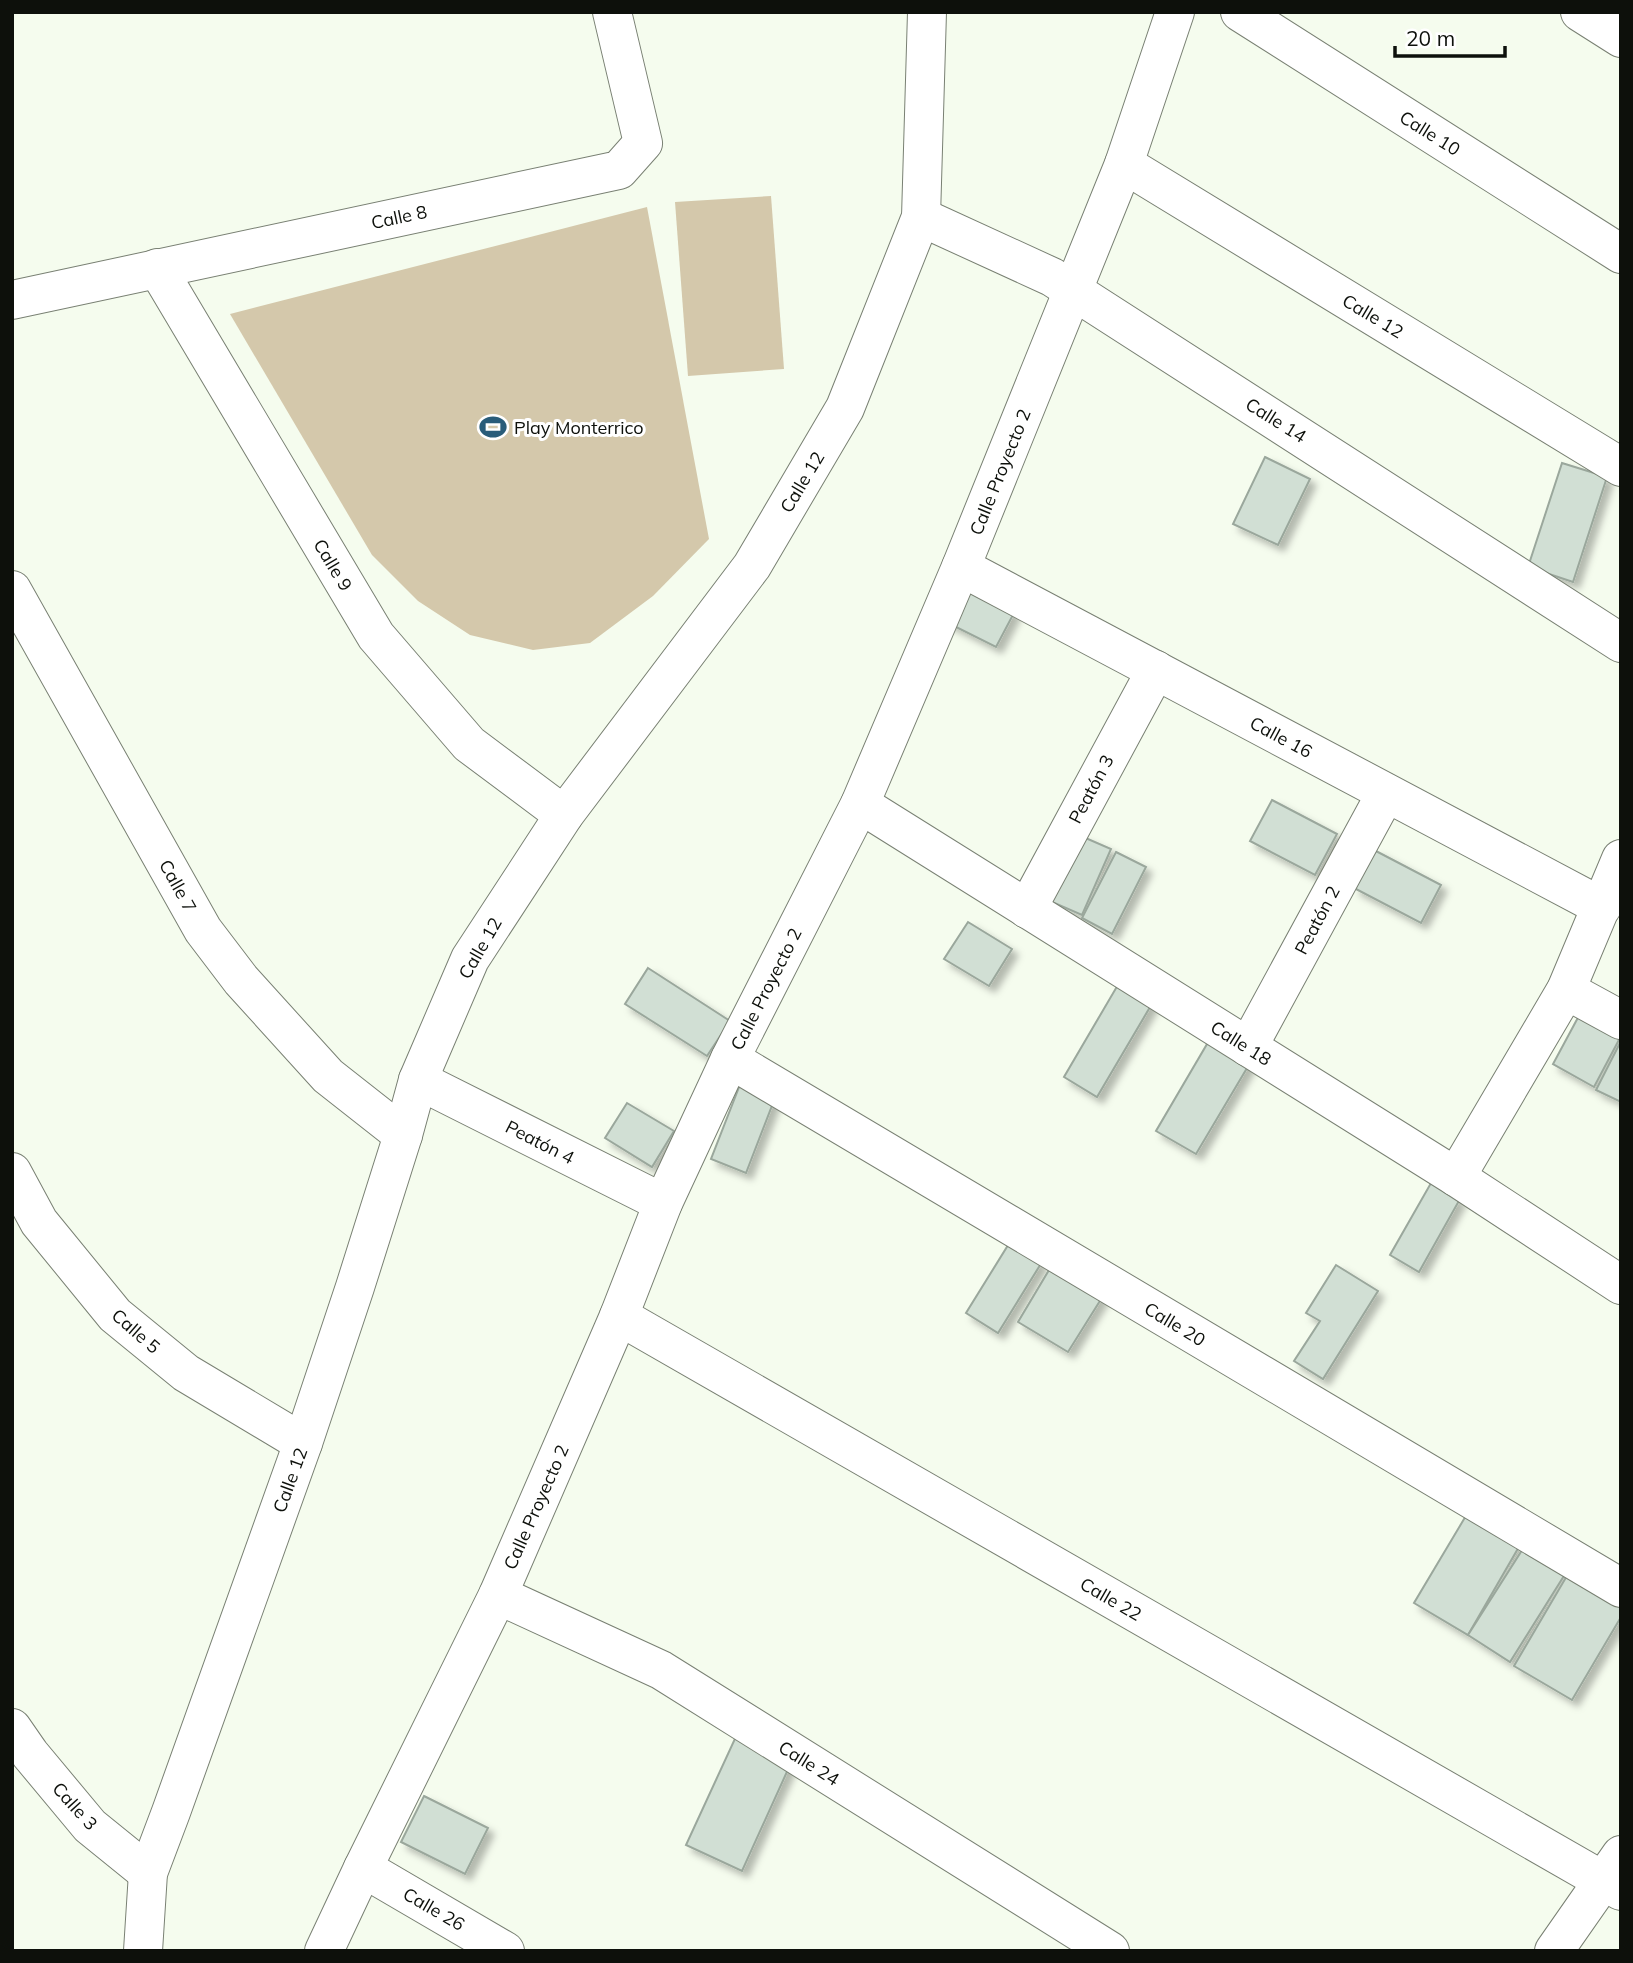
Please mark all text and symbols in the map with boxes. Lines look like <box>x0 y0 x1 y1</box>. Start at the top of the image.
scale bar <box>1395 14 1505 58</box>
text: 20 m <box>1406 25 1455 51</box>
street label: Calle 10 <box>1395 105 1465 161</box>
street label: Calle 8 <box>369 200 429 234</box>
street label: Calle 12 <box>1338 289 1408 343</box>
street label: Calle 14 <box>1241 392 1311 448</box>
street label: Calle Proyecto 2 <box>964 406 1036 538</box>
sports icon: Play Monterrico <box>478 412 508 442</box>
place label: Play Monterrico <box>514 416 644 439</box>
street label: Calle 12 <box>775 447 829 517</box>
street label: Calle 9 <box>309 535 357 595</box>
street label: Calle 16 <box>1246 711 1316 763</box>
street label: Peatón 3 <box>1063 751 1119 827</box>
street label: Calle 7 <box>154 856 202 916</box>
street label: Peatón 2 <box>1289 882 1345 958</box>
street label: Calle 12 <box>453 913 507 983</box>
street label: Calle Proyecto 2 <box>725 924 807 1054</box>
street label: Calle 18 <box>1206 1015 1276 1071</box>
street label: Peatón 4 <box>502 1115 579 1169</box>
street label: Calle 20 <box>1140 1297 1210 1351</box>
street label: Calle 5 <box>107 1304 165 1358</box>
street label: Calle Proyecto 2 <box>498 1441 574 1573</box>
street label: Calle 12 <box>268 1444 312 1516</box>
street label: Calle 22 <box>1076 1572 1146 1626</box>
street label: Calle 24 <box>774 1735 844 1791</box>
street label: Calle 3 <box>47 1777 103 1835</box>
street label: Calle 26 <box>399 1882 469 1936</box>

